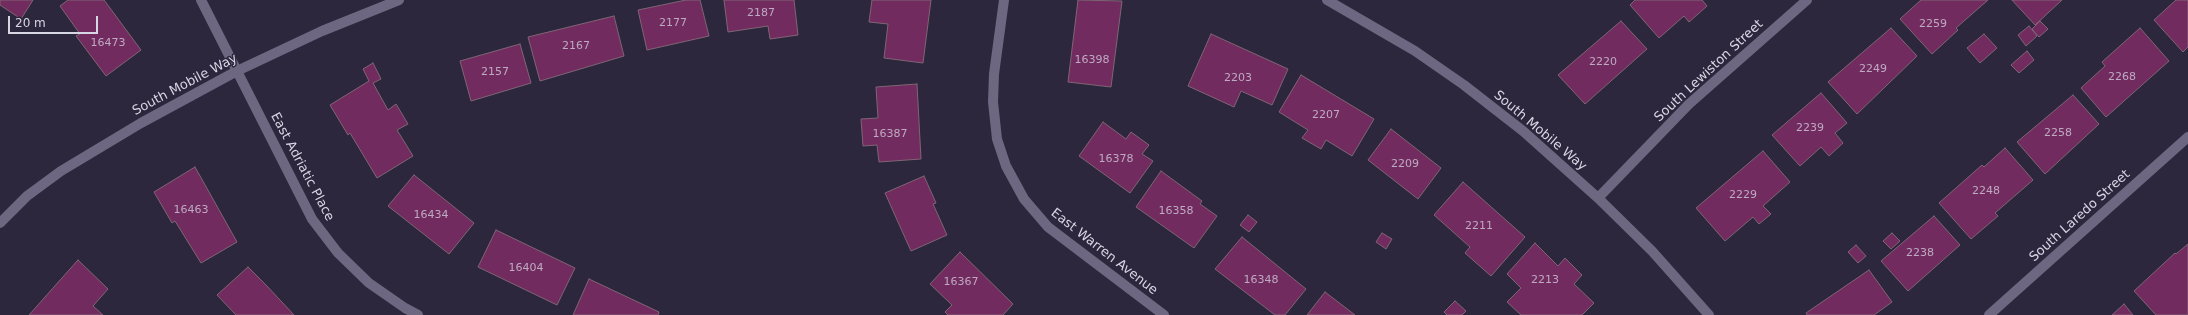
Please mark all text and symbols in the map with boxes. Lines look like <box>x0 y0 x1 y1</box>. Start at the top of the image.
house number: 2187 <box>747 6 775 20</box>
scale bar <box>10 8 100 34</box>
text: 20 m <box>15 16 46 30</box>
house number: 2177 <box>659 16 687 30</box>
street label: South Lewiston Street <box>1651 17 1767 125</box>
house number: 2259 <box>1919 17 1947 31</box>
house number: 16473 <box>91 36 125 50</box>
house number: 2167 <box>562 39 590 53</box>
street label: South Mobile Way <box>130 51 240 119</box>
house number: 16398 <box>1075 53 1109 67</box>
house number: 2220 <box>1589 55 1617 69</box>
house number: 2249 <box>1859 62 1887 76</box>
house number: 2157 <box>481 65 509 79</box>
house number: 2268 <box>2108 70 2136 84</box>
house number: 2203 <box>1224 71 1252 85</box>
street label: South Mobile Way <box>1490 88 1590 174</box>
house number: 2207 <box>1312 108 1340 122</box>
street label: East Adriatic Place <box>267 110 337 224</box>
house number: 2239 <box>1796 121 1824 135</box>
house number: 2258 <box>2044 126 2072 140</box>
house number: 16387 <box>873 127 907 141</box>
house number: 16378 <box>1099 152 1133 166</box>
house number: 2209 <box>1391 157 1419 171</box>
street label: South Laredo Street <box>2026 167 2134 265</box>
house number: 2248 <box>1972 184 2000 198</box>
house number: 2229 <box>1729 188 1757 202</box>
house number: 16463 <box>174 203 208 217</box>
house number: 16358 <box>1159 204 1193 218</box>
street label: East Warren Avenue <box>1048 206 1160 298</box>
house number: 16434 <box>414 208 448 222</box>
house number: 2211 <box>1465 219 1493 233</box>
house number: 2238 <box>1906 246 1934 260</box>
house number: 16404 <box>509 261 543 275</box>
house number: 16348 <box>1244 273 1278 287</box>
house number: 2213 <box>1531 273 1559 287</box>
house number: 16367 <box>944 275 978 289</box>

